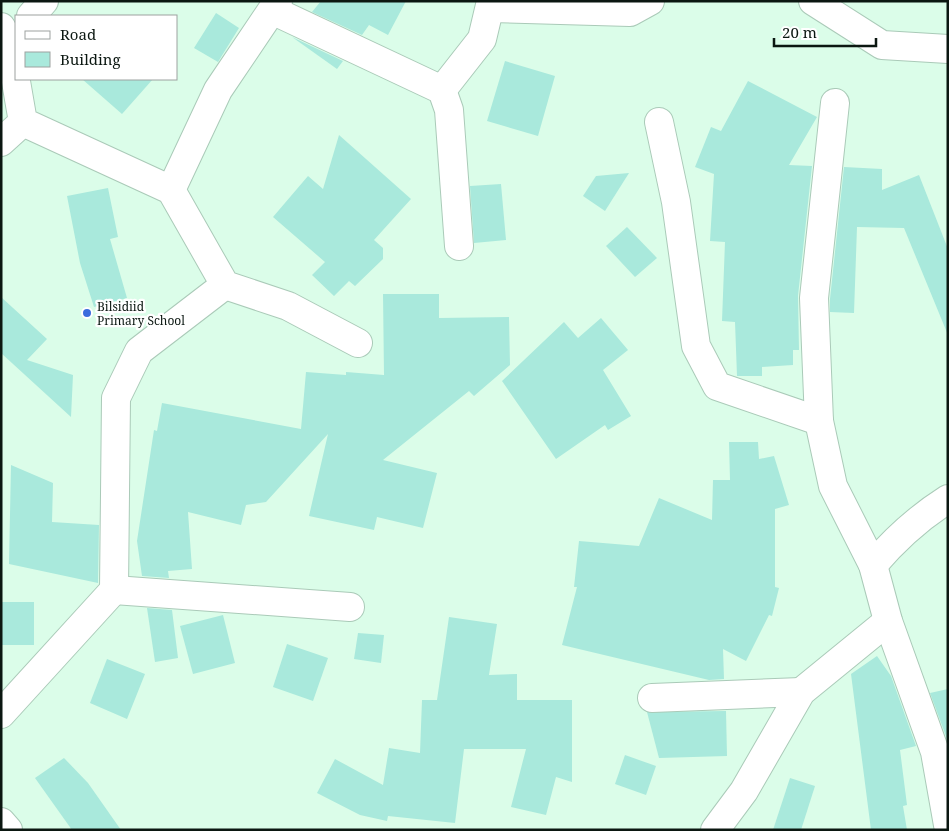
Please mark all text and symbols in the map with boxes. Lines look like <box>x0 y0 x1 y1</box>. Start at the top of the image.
legend <box>15 15 178 80</box>
scale bar <box>774 15 876 47</box>
text: 20 m <box>782 22 817 42</box>
text: Road <box>60 24 96 44</box>
text: Building <box>60 49 121 69</box>
place label: Bilsidiid Primary School <box>97 298 185 329</box>
marker: Bilsidiid Primary School <box>81 307 93 319</box>

